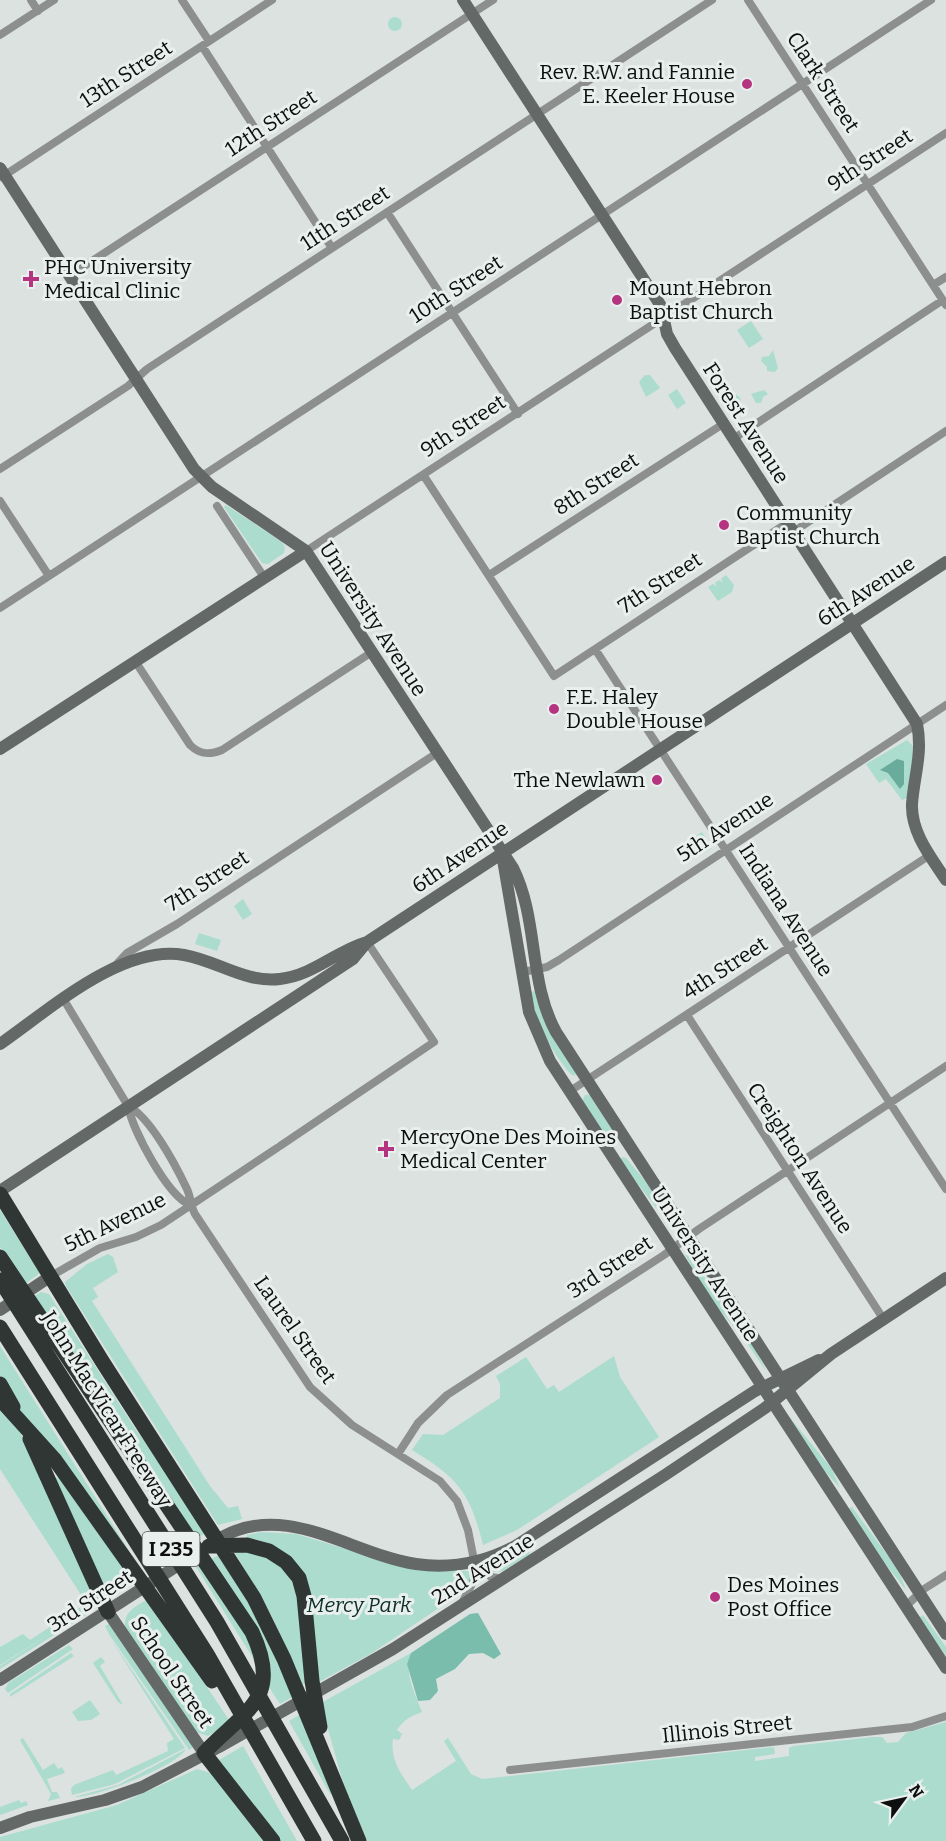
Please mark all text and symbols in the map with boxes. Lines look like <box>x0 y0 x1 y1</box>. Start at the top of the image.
street label: Clark Street <box>781 27 865 137</box>
street label: 13th Street <box>75 34 177 113</box>
place label: Rev. R.W. and Fannie E. Keeler House <box>539 59 735 109</box>
marker: Rev. R.W. and Fannie E. Keeler House <box>740 77 754 91</box>
street label: 12th Street <box>220 84 322 162</box>
street label: 9th Street <box>823 123 918 197</box>
street label: 11th Street <box>296 179 395 256</box>
street label: 10th Street <box>404 249 508 329</box>
place label: PHC University Medical Clinic <box>44 254 192 304</box>
marker: PHC University Medical Clinic <box>22 270 40 288</box>
place label: Mount Hebron Baptist Church <box>629 275 773 325</box>
marker: Mount Hebron Baptist Church <box>610 293 624 307</box>
street label: Forest Avenue <box>697 358 795 488</box>
street label: 9th Street <box>416 389 511 463</box>
street label: 8th Street <box>549 447 644 521</box>
place label: Community Baptist Church <box>736 500 880 550</box>
marker: Community Baptist Church <box>717 518 731 532</box>
street label: University Avenue <box>313 537 433 701</box>
street label: 7th Street <box>613 546 707 620</box>
street label: 6th Avenue <box>812 550 920 632</box>
place label: F.E. Haley Double House <box>566 684 703 734</box>
marker: F.E. Haley Double House <box>547 702 561 716</box>
place label: The Newlawn <box>514 767 645 793</box>
marker: The Newlawn <box>650 773 664 787</box>
street label: 5th Avenue <box>672 786 778 868</box>
street label: 6th Avenue <box>407 815 513 899</box>
street label: Indiana Avenue <box>733 839 839 981</box>
street label: 7th Street <box>160 844 254 918</box>
street label: 4th Street <box>678 931 773 1005</box>
street label: Creighton Avenue <box>742 1078 858 1238</box>
place label: MercyOne Des Moines Medical Center <box>400 1124 616 1174</box>
marker: MercyOne Des Moines Medical Center <box>377 1140 395 1158</box>
street label: University Avenue <box>645 1182 765 1346</box>
street label: 5th Avenue <box>60 1186 170 1258</box>
street label: 3rd Street <box>563 1230 658 1304</box>
street label: Laurel Street <box>248 1271 342 1389</box>
street label: John MacVicar Freeway <box>35 1305 178 1513</box>
street label: 2nd Avenue <box>427 1527 539 1611</box>
road number: I 235 <box>142 1532 200 1566</box>
street label: 3rd Street <box>43 1564 138 1638</box>
place label: Des Moines Post Office <box>727 1572 839 1622</box>
marker: Des Moines Post Office <box>708 1590 722 1604</box>
park label: Mercy Park <box>307 1592 412 1618</box>
street label: School Street <box>125 1611 219 1733</box>
street label: Illinois Street <box>661 1709 794 1749</box>
north arrow <box>874 1769 934 1829</box>
text: N <box>905 1781 927 1801</box>

